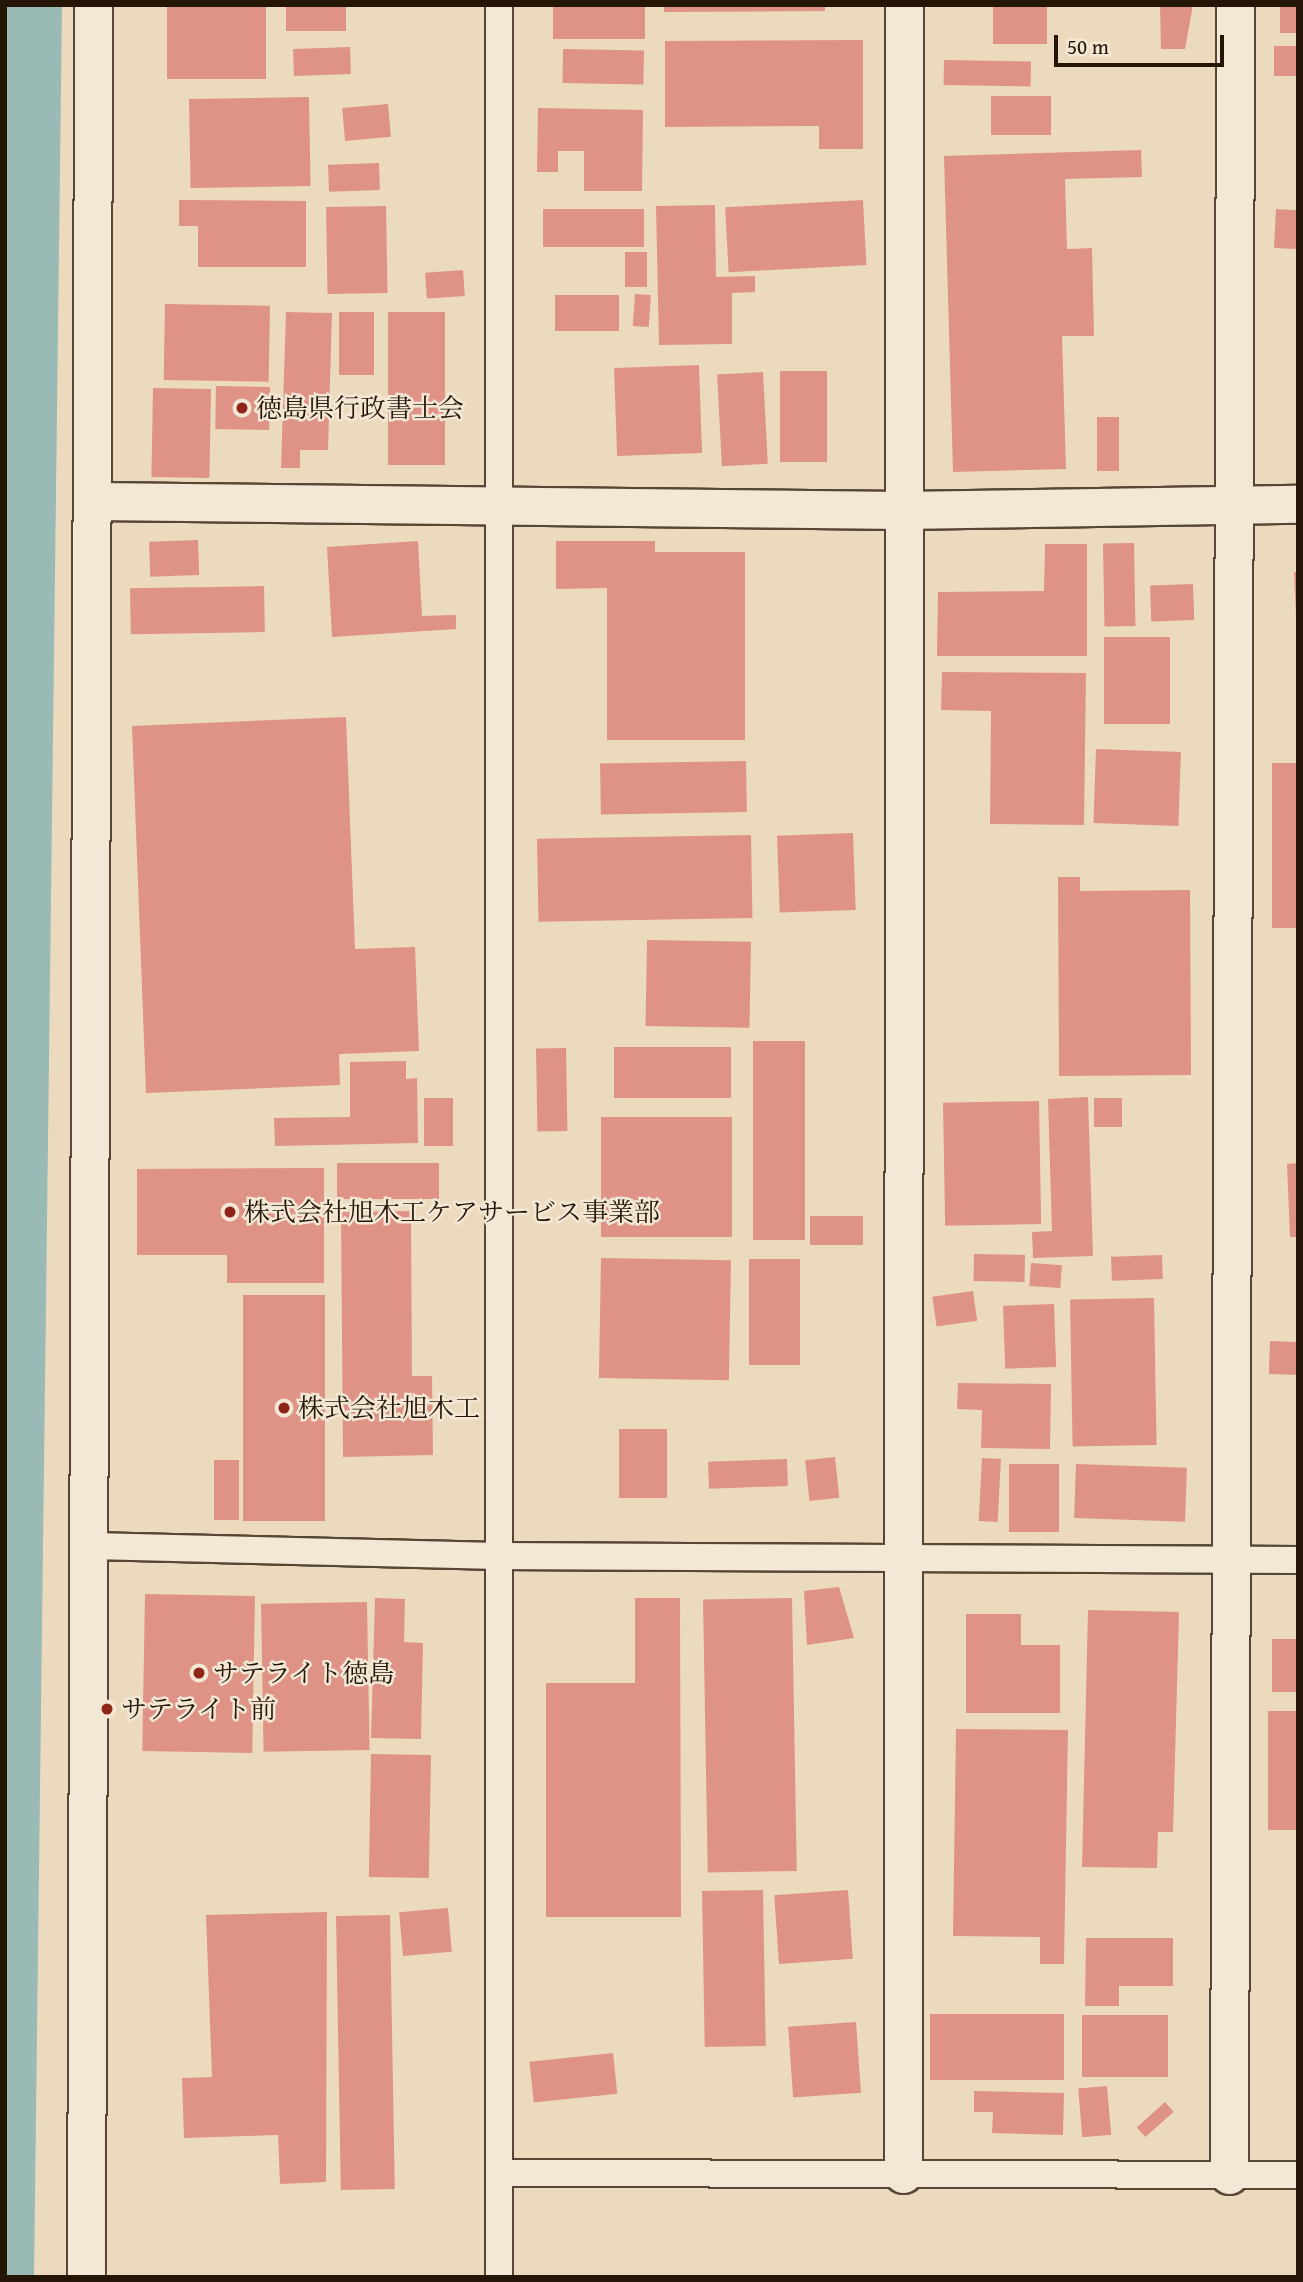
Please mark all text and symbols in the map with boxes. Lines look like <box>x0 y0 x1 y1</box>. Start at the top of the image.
scale bar <box>1058 21 1228 65</box>
text: 50 m <box>1067 31 1109 62</box>
place label: 徳島県行政書士会 <box>256 392 464 424</box>
marker: 徳島県行政書士会 <box>234 400 250 416</box>
place label: 株式会社旭木工ケアサービス事業部 <box>244 1196 660 1228</box>
marker: 株式会社旭木工ケアサービス事業部 <box>222 1204 238 1220</box>
place label: 株式会社旭木工 <box>298 1392 480 1424</box>
marker: 株式会社旭木工 <box>276 1400 292 1416</box>
place label: サテライト徳島 <box>213 1657 395 1689</box>
marker: サテライト徳島 <box>191 1665 207 1681</box>
place label: サテライト前 <box>121 1693 277 1725</box>
marker: サテライト前 <box>99 1701 115 1717</box>

